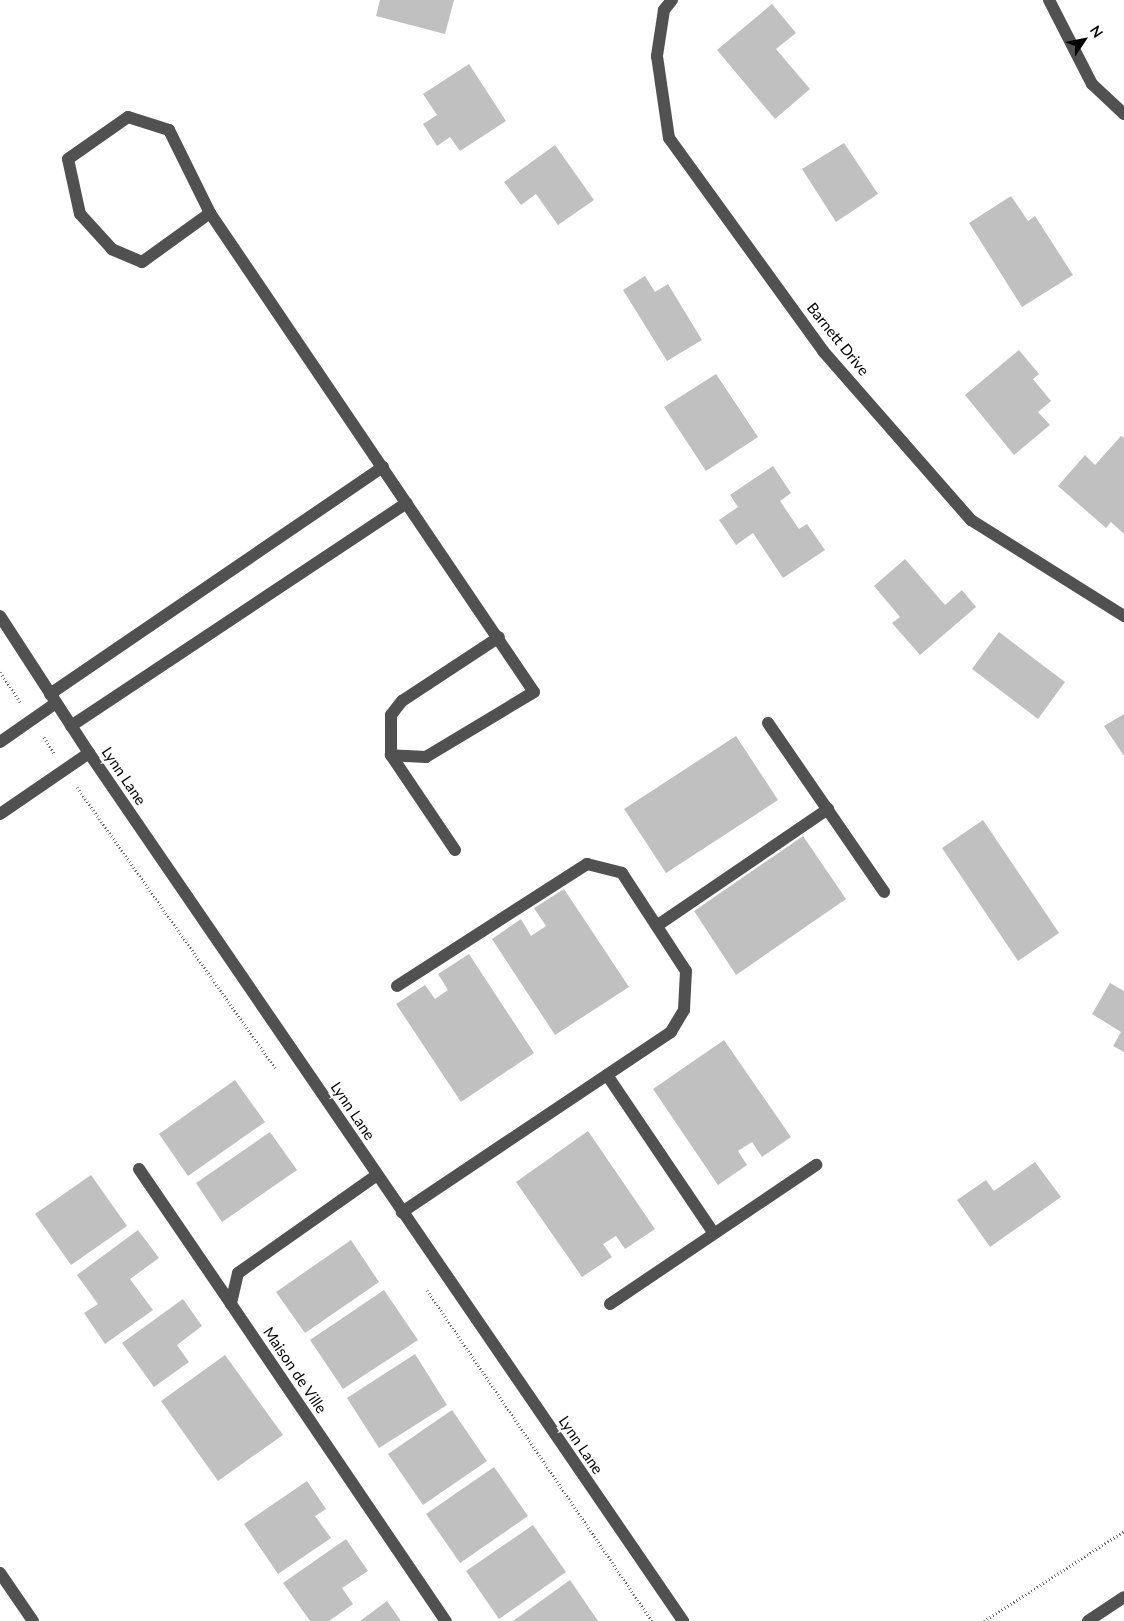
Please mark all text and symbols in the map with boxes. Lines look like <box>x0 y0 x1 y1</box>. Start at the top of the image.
north arrow <box>1059 15 1109 65</box>
text: N <box>1087 22 1107 41</box>
street label: Barnett Drive <box>803 299 873 379</box>
street label: Lynn Lane <box>98 744 150 808</box>
street label: Lynn Lane <box>327 1079 379 1143</box>
street label: Maison de Ville <box>259 1323 331 1417</box>
street label: Lynn Lane <box>555 1413 607 1477</box>

